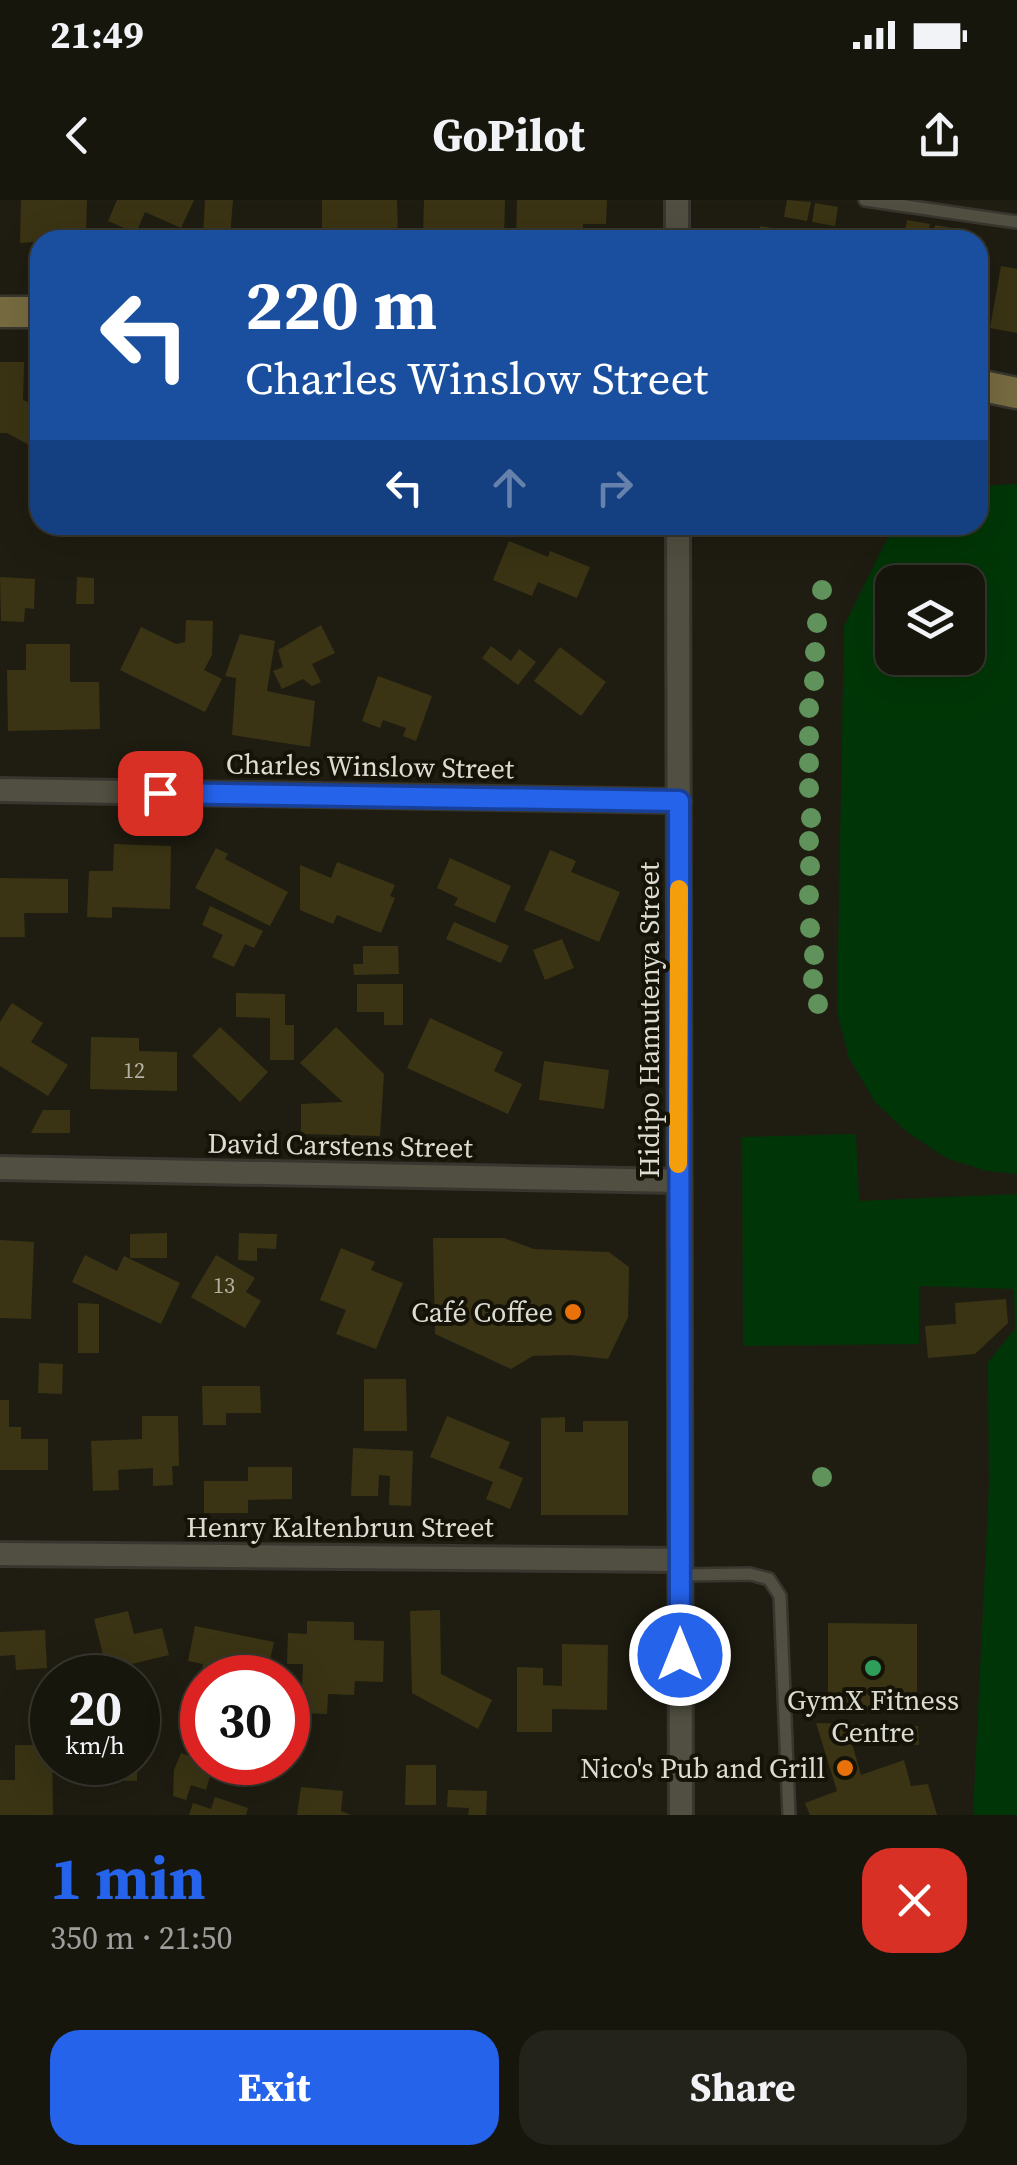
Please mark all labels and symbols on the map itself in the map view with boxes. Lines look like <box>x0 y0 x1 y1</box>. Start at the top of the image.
street label: Charles Winslow Street <box>226 744 515 788</box>
pin <box>118 751 203 836</box>
street label: Hidipo Hamutenya Street <box>630 861 668 1178</box>
house number: 12 <box>123 1055 145 1085</box>
street label: David Carstens Street <box>207 1124 474 1166</box>
house number: 13 <box>213 1270 235 1300</box>
place label: Café Coffee <box>411 1293 553 1331</box>
marker: Café Coffee <box>562 1301 584 1323</box>
street label: Henry Kaltenbrun Street <box>186 1508 495 1546</box>
position arrow <box>628 1603 732 1707</box>
speed limit sign: 30 <box>180 1655 310 1785</box>
marker: GymX Fitness Centre <box>862 1657 884 1679</box>
place label: GymX Fitness Centre <box>787 1681 959 1751</box>
place label: Nico's Pub and Grill <box>580 1749 825 1787</box>
marker: Nico's Pub and Grill <box>834 1757 856 1779</box>

